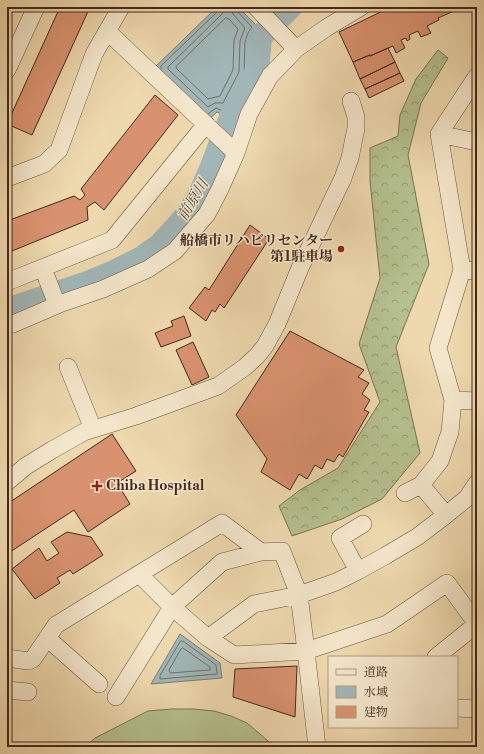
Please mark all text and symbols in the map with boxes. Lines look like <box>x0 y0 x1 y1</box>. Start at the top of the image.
water label: 前原川 <box>173 174 214 224</box>
place label: 船橋市リハビリセンター 第1駐車場 <box>180 232 333 266</box>
marker: 船橋市リハビリセンター 第1駐車場 <box>336 244 346 254</box>
place label: Chiba Hospital <box>106 477 205 495</box>
marker: Chiba Hospital <box>91 480 103 492</box>
legend <box>328 656 458 728</box>
text: 道路 <box>364 665 388 680</box>
text: 水域 <box>364 685 388 700</box>
text: 建物 <box>364 705 388 720</box>

